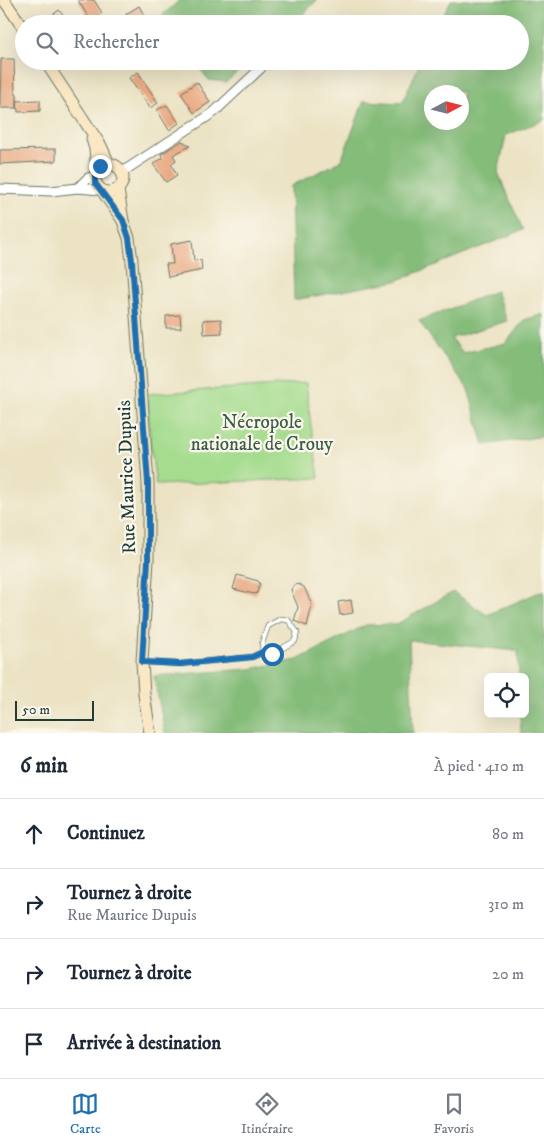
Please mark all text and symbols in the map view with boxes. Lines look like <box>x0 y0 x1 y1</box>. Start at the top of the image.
search box <box>15 15 529 70</box>
icon: search <box>33 29 61 57</box>
text: Rechercher <box>73 31 159 54</box>
north arrow <box>424 85 469 130</box>
route end <box>89 155 112 178</box>
street label: Rue Maurice Dupuis <box>113 400 141 554</box>
park label: Nécropole nationale de Crouy <box>191 411 334 456</box>
route start <box>261 643 284 666</box>
map controls <box>484 673 529 718</box>
button: locate <box>484 673 529 718</box>
scale bar <box>15 698 94 721</box>
text: 50 m <box>22 701 50 719</box>
text: 6 min <box>20 753 68 779</box>
text: À pied · 410 m <box>434 756 524 776</box>
icon: ahead <box>20 820 48 848</box>
text: Continuez <box>67 822 145 845</box>
text: 80 m <box>492 824 524 844</box>
text: Tournez à droite <box>67 882 192 905</box>
icon: right <box>20 890 48 918</box>
text: 310 m <box>488 894 524 914</box>
text: Rue Maurice Dupuis <box>67 905 196 925</box>
icon: right <box>20 960 48 988</box>
text: Tournez à droite <box>67 962 192 985</box>
text: 20 m <box>492 964 524 984</box>
icon: arrive <box>20 1030 48 1058</box>
text: Arrivée à destination <box>67 1032 221 1055</box>
tab: Carte <box>70 1090 101 1138</box>
tab: Itinéraire <box>241 1090 293 1138</box>
tab: Favoris <box>433 1090 474 1138</box>

